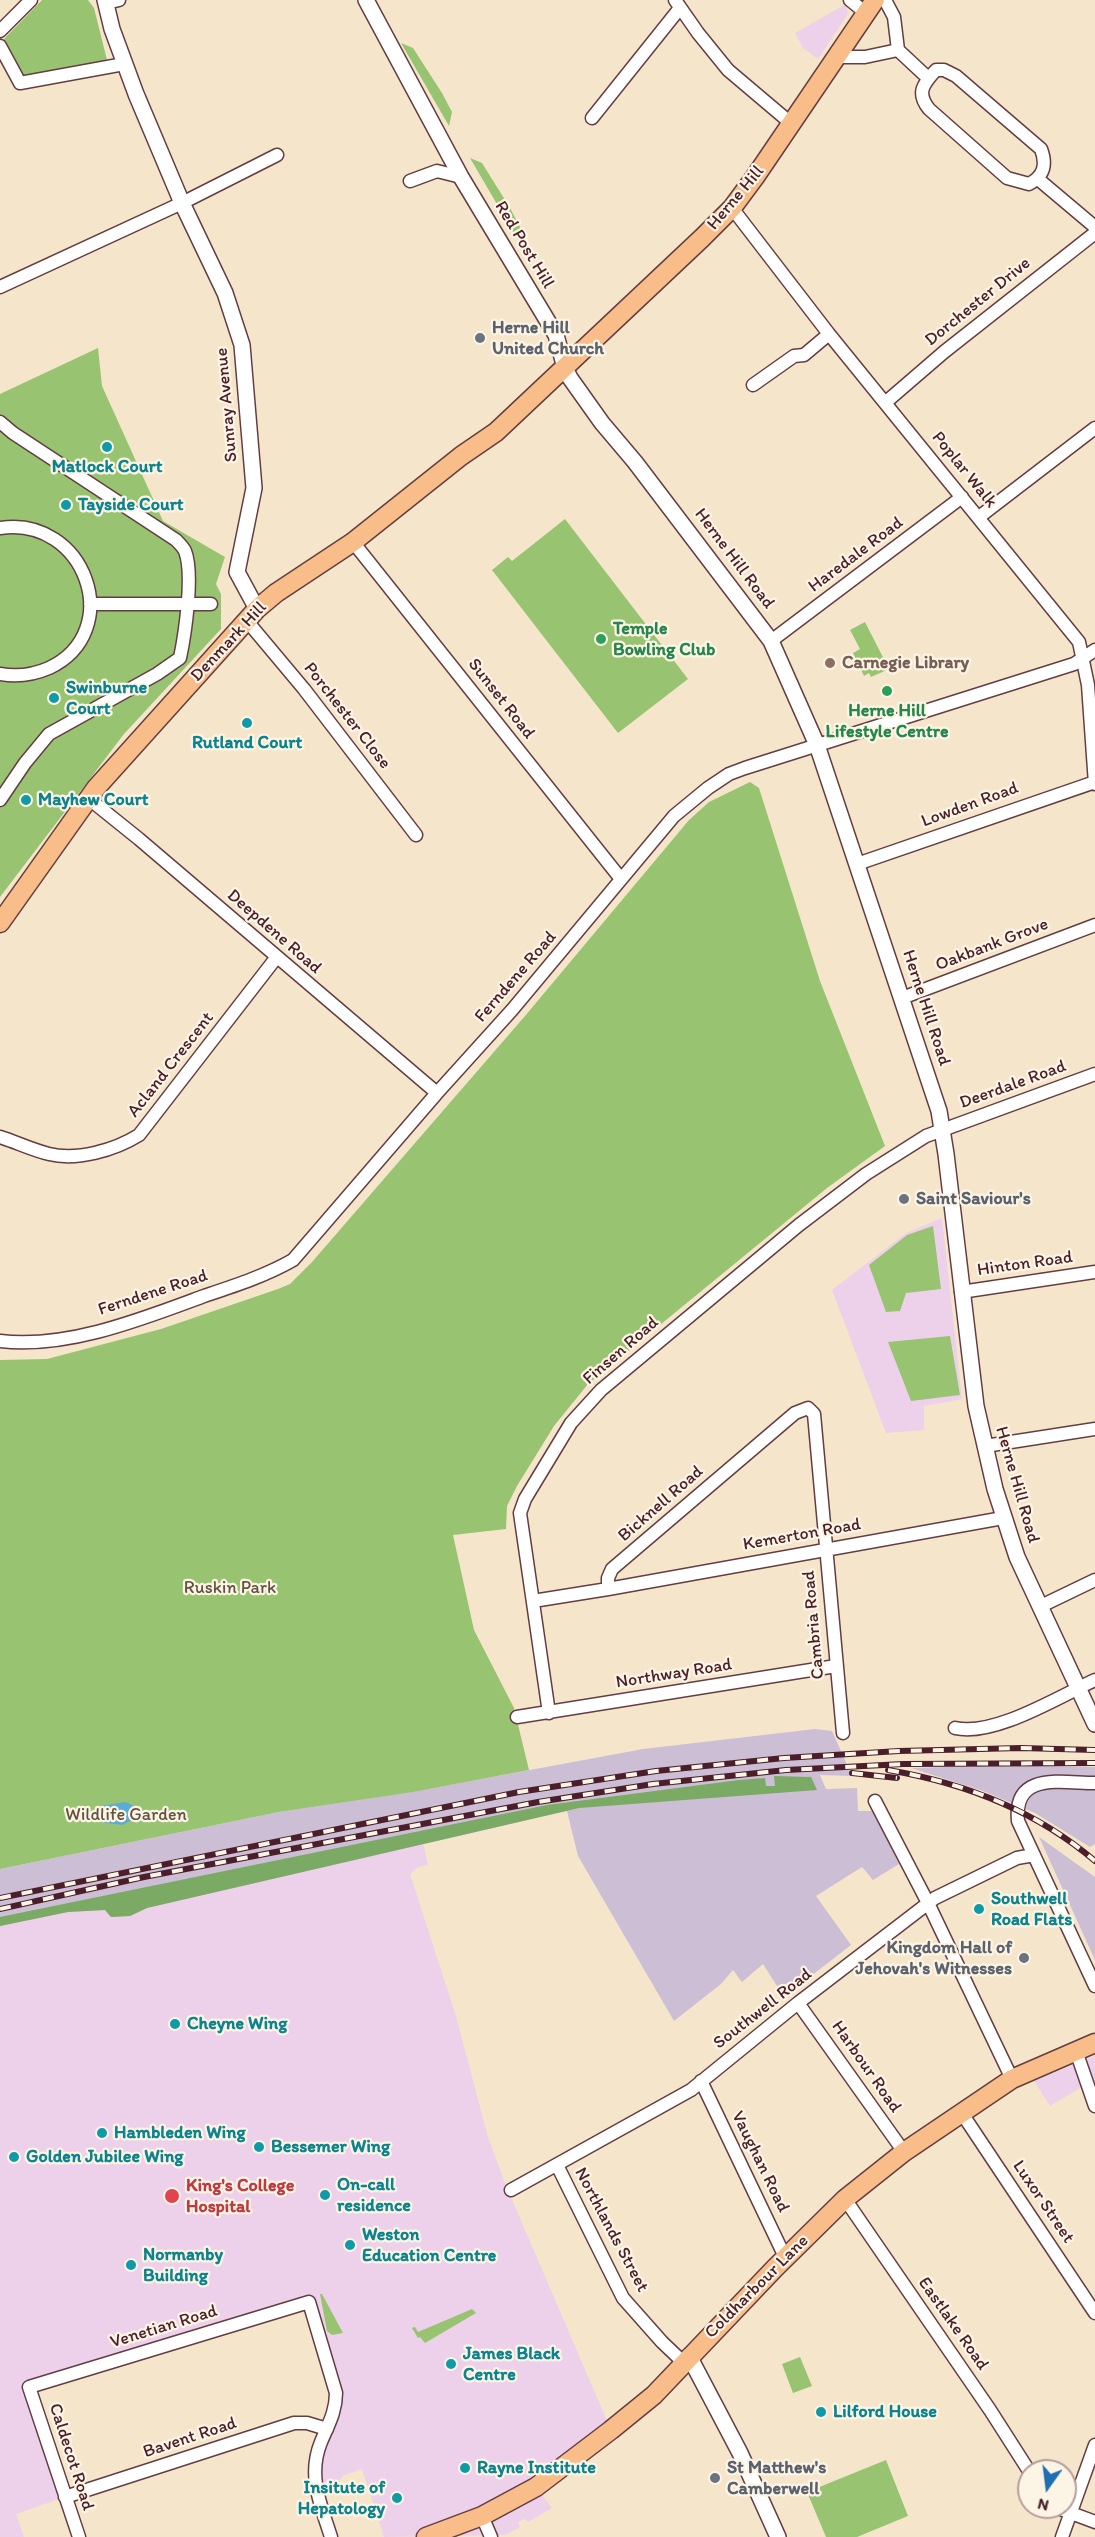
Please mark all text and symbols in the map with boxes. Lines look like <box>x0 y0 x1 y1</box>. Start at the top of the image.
street label: Herne Hill <box>703 161 769 235</box>
street label: Red Post Hill <box>489 197 559 293</box>
street label: Dorchester Drive <box>921 253 1035 351</box>
place label: Herne Hill United Church <box>492 317 604 360</box>
marker: Herne Hill United Church <box>473 331 487 345</box>
street label: Sunray Avenue <box>211 347 243 463</box>
street label: Poplar Walk <box>927 427 1001 513</box>
marker: Matlock Court <box>100 440 114 454</box>
place label: Matlock Court <box>52 456 162 478</box>
place label: Tayside Court <box>78 494 184 516</box>
marker: Tayside Court <box>59 498 73 512</box>
street label: Herne Hill Road <box>689 504 779 614</box>
street label: Haredale Road <box>804 512 908 598</box>
street label: Denmark Hill <box>186 597 272 687</box>
place label: Temple Bowling Club <box>613 618 715 660</box>
marker: Temple Bowling Club <box>594 632 608 646</box>
place label: Carnegie Library <box>842 652 969 674</box>
street label: Sunset Road <box>463 654 539 744</box>
marker: Carnegie Library <box>823 656 837 670</box>
street label: Porchester Close <box>299 658 395 774</box>
place label: Swinburne Court <box>66 677 147 720</box>
marker: Herne Hill Lifestyle Centre <box>880 684 894 698</box>
marker: Swinburne Court <box>47 691 61 705</box>
place label: Herne Hill Lifestyle Centre <box>826 700 948 742</box>
marker: Rutland Court <box>240 716 254 730</box>
place label: Rutland Court <box>192 732 302 754</box>
street label: Lowden Road <box>918 777 1022 833</box>
place label: Mayhew Court <box>38 789 148 811</box>
marker: Mayhew Court <box>19 793 33 807</box>
street label: Deepdene Road <box>222 885 326 979</box>
street label: Oakbank Grove <box>933 914 1051 976</box>
street label: Ferndene Road <box>470 927 562 1027</box>
street label: Herne Hill Road <box>897 947 955 1069</box>
street label: Acland Crescent <box>123 1008 219 1122</box>
street label: Deerdale Road <box>957 1056 1069 1114</box>
place label: Saint Saviour's <box>916 1188 1031 1210</box>
marker: Saint Saviour's <box>897 1192 911 1206</box>
street label: Hinton Road <box>976 1247 1074 1281</box>
street label: Ferndene Road <box>95 1265 211 1321</box>
street label: Finsen Road <box>579 1312 663 1390</box>
street label: Herne Hill Road <box>990 1424 1044 1546</box>
street label: Bicknell Road <box>614 1461 708 1547</box>
street label: Kemerton Road <box>741 1514 863 1556</box>
street label: Cambria Road <box>798 1570 830 1680</box>
park label: Ruskin Park <box>184 1577 276 1599</box>
street label: Northway Road <box>614 1654 734 1694</box>
park label: Wildlife Garden <box>65 1804 187 1826</box>
place label: Southwell Road Flats <box>991 1888 1072 1930</box>
marker: Southwell Road Flats <box>972 1902 986 1916</box>
place label: Kingdom Hall of Jehovah's Witnesses <box>855 1937 1012 1980</box>
marker: Kingdom Hall of Jehovah's Witnesses <box>1017 1951 1031 1965</box>
street label: Southwell Road <box>709 1964 817 2054</box>
place label: Cheyne Wing <box>187 2013 287 2035</box>
marker: Cheyne Wing <box>168 2017 182 2031</box>
street label: Harbour Road <box>826 2017 906 2117</box>
street label: Vaughan Road <box>726 2108 794 2216</box>
place label: Hambleden Wing <box>114 2122 246 2144</box>
marker: Hambleden Wing <box>95 2126 109 2140</box>
place label: Bessemer Wing <box>271 2136 390 2158</box>
marker: Bessemer Wing <box>252 2140 266 2154</box>
place label: Golden Jubilee Wing <box>26 2146 183 2168</box>
marker: Golden Jubilee Wing <box>7 2150 21 2164</box>
street label: Luxor Street <box>1007 2156 1079 2248</box>
street label: Northlands Street <box>569 2164 653 2296</box>
place label: On-call residence <box>337 2174 411 2216</box>
place label: King's College Hospital <box>186 2175 294 2218</box>
marker: King's College Hospital <box>163 2187 181 2205</box>
marker: On-call residence <box>318 2188 332 2202</box>
place label: Weston Education Centre <box>362 2224 496 2266</box>
street label: Coldharbour Lane <box>701 2231 813 2343</box>
marker: Weston Education Centre <box>343 2238 357 2252</box>
place label: Normanby Building <box>143 2244 223 2286</box>
marker: Normanby Building <box>124 2258 138 2272</box>
street label: Eastlake Road <box>913 2273 993 2375</box>
street label: Venetian Road <box>108 2300 220 2354</box>
place label: James Black Centre <box>463 2343 560 2386</box>
marker: James Black Centre <box>444 2357 458 2371</box>
street label: Caldecot Road <box>44 2401 98 2513</box>
place label: Lilford House <box>833 2401 937 2423</box>
marker: Lilford House <box>814 2405 828 2419</box>
street label: Bavent Road <box>141 2413 239 2463</box>
place label: Rayne Institute <box>477 2457 596 2479</box>
place label: St Matthew's Camberwell <box>727 2457 826 2500</box>
north arrow <box>1017 2459 1077 2519</box>
marker: Rayne Institute <box>458 2461 472 2475</box>
marker: St Matthew's Camberwell <box>708 2471 722 2485</box>
place label: Insitute of Hepatology <box>298 2477 385 2520</box>
marker: Insitute of Hepatology <box>390 2491 404 2505</box>
text: N <box>1035 2494 1051 2516</box>

